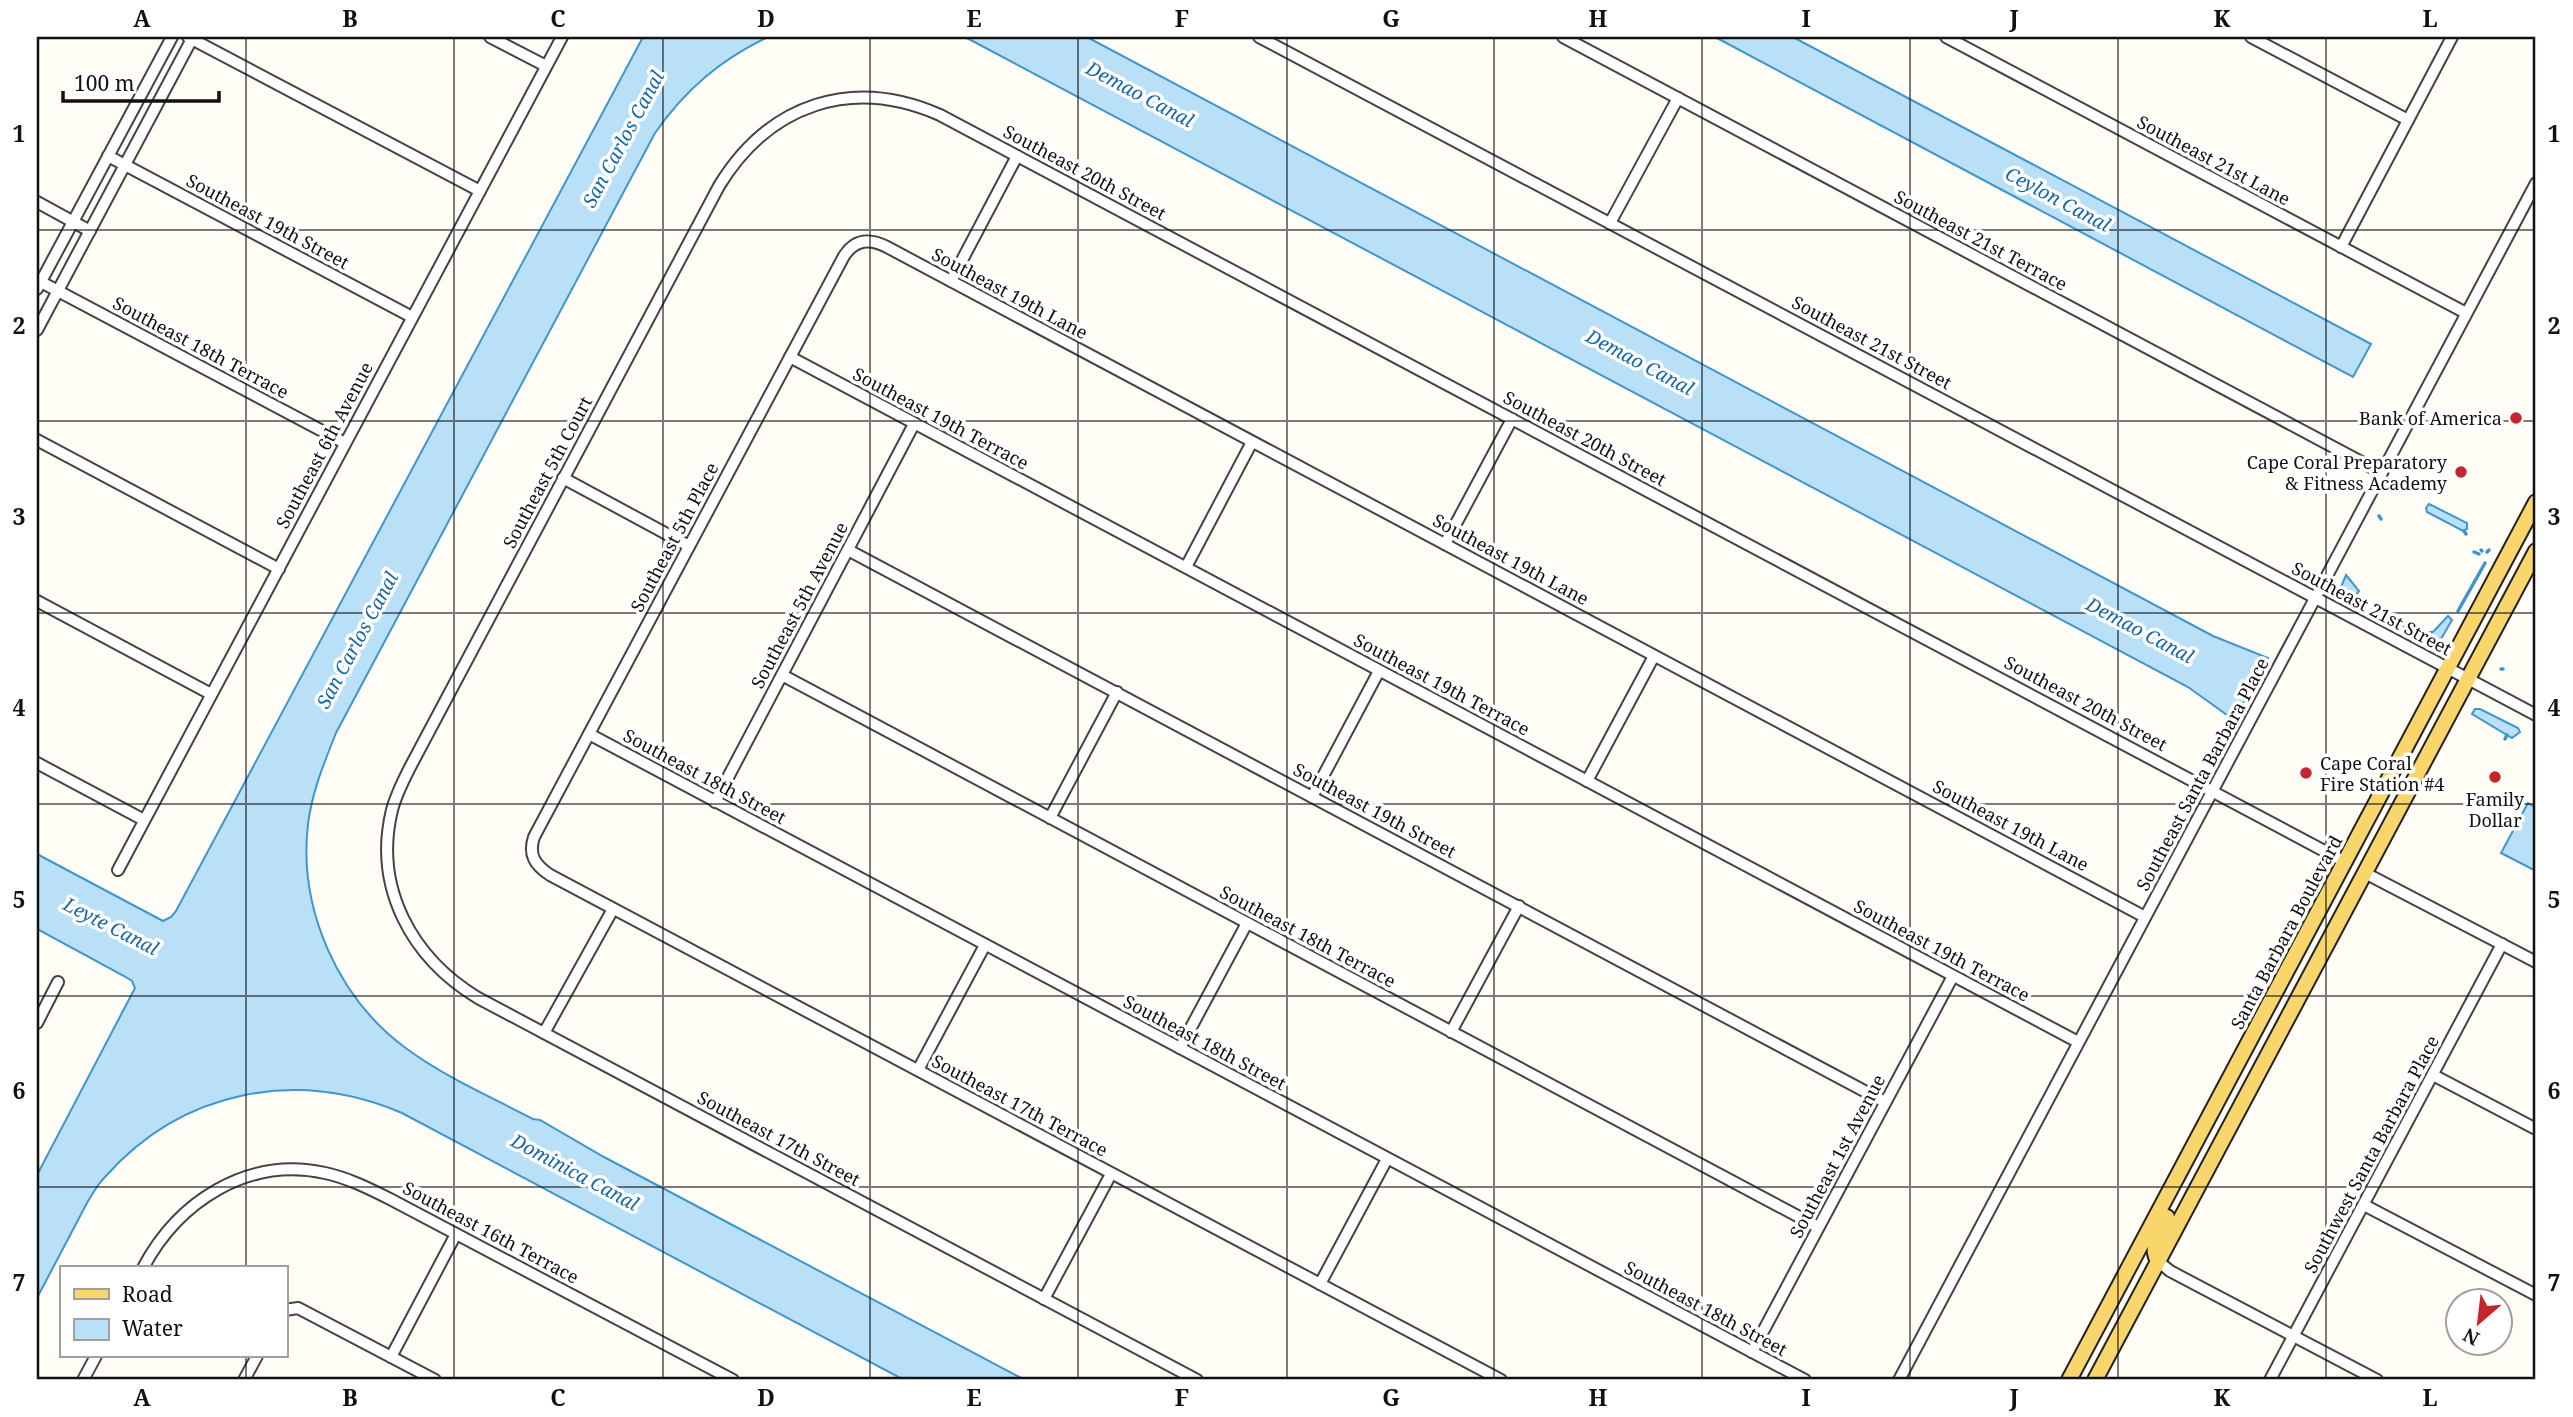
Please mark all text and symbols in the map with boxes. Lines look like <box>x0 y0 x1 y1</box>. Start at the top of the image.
text: A <box>133 2 151 34</box>
text: B <box>342 2 358 34</box>
text: C <box>550 2 566 34</box>
text: D <box>757 2 775 34</box>
text: E <box>966 2 982 34</box>
text: F <box>1175 2 1189 34</box>
text: G <box>1382 2 1400 34</box>
text: H <box>1589 2 1608 34</box>
text: I <box>1801 2 1811 34</box>
text: J <box>2008 2 2019 34</box>
text: K <box>2214 2 2231 34</box>
text: L <box>2422 2 2438 34</box>
water label: Demao Canal <box>1081 54 1198 133</box>
scale bar <box>63 60 219 104</box>
water label: San Carlos Canal <box>576 66 670 212</box>
text: 100 m <box>74 69 135 97</box>
street label: Southeast 21st Lane <box>2133 109 2295 211</box>
text: 1 <box>13 117 26 149</box>
text: 1 <box>2548 117 2561 149</box>
street label: Southeast 20th Street <box>999 119 1171 225</box>
water label: Ceylon Canal <box>2001 160 2115 238</box>
street label: Southeast 19th Street <box>182 168 354 274</box>
street label: Southeast 21st Terrace <box>1890 184 2072 296</box>
street label: Southeast 19th Lane <box>928 242 1092 344</box>
street label: Southeast 18th Terrace <box>109 290 293 404</box>
street label: Southeast 21st Street <box>1788 290 1956 394</box>
text: 2 <box>13 309 26 341</box>
text: 2 <box>2548 309 2561 341</box>
water label: Demao Canal <box>1581 322 1698 401</box>
street label: Southeast 6th Avenue <box>270 358 378 532</box>
street label: Southeast 19th Terrace <box>849 361 1033 475</box>
street label: Southeast 20th Street <box>1499 385 1671 491</box>
street label: Southeast 5th Court <box>497 392 597 552</box>
place label: Bank of America <box>2359 406 2502 430</box>
marker: Bank of America <box>2508 410 2524 426</box>
place label: Cape Coral Preparatory & Fitness Academy <box>2247 450 2448 495</box>
street label: Southeast 5th Place <box>624 458 724 616</box>
marker: Cape Coral Preparatory & Fitness Academy <box>2453 464 2469 480</box>
text: 3 <box>13 500 26 532</box>
text: 3 <box>2548 500 2561 532</box>
street label: Southeast 19th Lane <box>1429 508 1593 610</box>
street label: Southeast 5th Avenue <box>745 518 853 692</box>
street label: Southeast 21st Street <box>2288 556 2456 660</box>
water label: San Carlos Canal <box>310 567 404 713</box>
water label: Demao Canal <box>2081 590 2198 669</box>
street label: Southeast 19th Terrace <box>1350 627 1534 741</box>
street label: Southeast 20th Street <box>2000 650 2172 756</box>
street label: Southeast Santa Barbara Place <box>2130 653 2274 895</box>
text: 4 <box>13 691 26 723</box>
text: 4 <box>2548 691 2561 723</box>
street label: Southeast 18th Street <box>619 723 791 829</box>
place label: Cape Coral Fire Station #4 <box>2320 751 2444 796</box>
street label: Southeast 19th Street <box>1289 757 1461 863</box>
marker: Cape Coral Fire Station #4 <box>2298 765 2314 781</box>
marker: Family Dollar <box>2487 769 2503 785</box>
street label: Southeast 19th Lane <box>1929 774 2093 876</box>
place label: Family Dollar <box>2466 787 2525 832</box>
street label: Santa Barbara Boulevard <box>2225 831 2347 1033</box>
street label: Southeast 18th Terrace <box>1216 879 1400 993</box>
text: 5 <box>13 883 26 915</box>
text: 5 <box>2548 883 2561 915</box>
water label: Leyte Canal <box>58 890 163 961</box>
street label: Southeast 19th Terrace <box>1850 893 2034 1007</box>
street label: Southeast 18th Street <box>1119 989 1291 1095</box>
street label: Southwest Santa Barbara Place <box>2298 1031 2444 1277</box>
street label: Southeast 17th Terrace <box>928 1048 1112 1162</box>
street label: Southeast 1st Avenue <box>1784 1070 1890 1242</box>
text: 6 <box>13 1074 26 1106</box>
text: 6 <box>2548 1074 2561 1106</box>
street label: Southeast 17th Street <box>693 1085 865 1191</box>
water label: Dominica Canal <box>506 1127 644 1217</box>
street label: Southeast 16th Terrace <box>399 1175 583 1289</box>
street label: Southeast 18th Street <box>1620 1255 1792 1361</box>
text: 7 <box>13 1266 26 1298</box>
legend <box>60 1266 287 1358</box>
text: 7 <box>2548 1266 2561 1298</box>
text: Road <box>122 1280 173 1308</box>
north arrow <box>2444 1288 2514 1358</box>
text: Water <box>122 1314 183 1342</box>
text: N <box>2458 1322 2484 1352</box>
text: A <box>133 1381 151 1413</box>
text: B <box>342 1381 358 1413</box>
text: C <box>550 1381 566 1413</box>
text: D <box>757 1381 775 1413</box>
text: E <box>966 1381 982 1413</box>
text: F <box>1175 1381 1189 1413</box>
text: G <box>1382 1381 1400 1413</box>
text: H <box>1589 1381 1608 1413</box>
text: I <box>1801 1381 1811 1413</box>
text: J <box>2008 1381 2019 1413</box>
text: K <box>2214 1381 2231 1413</box>
text: L <box>2422 1381 2438 1413</box>

